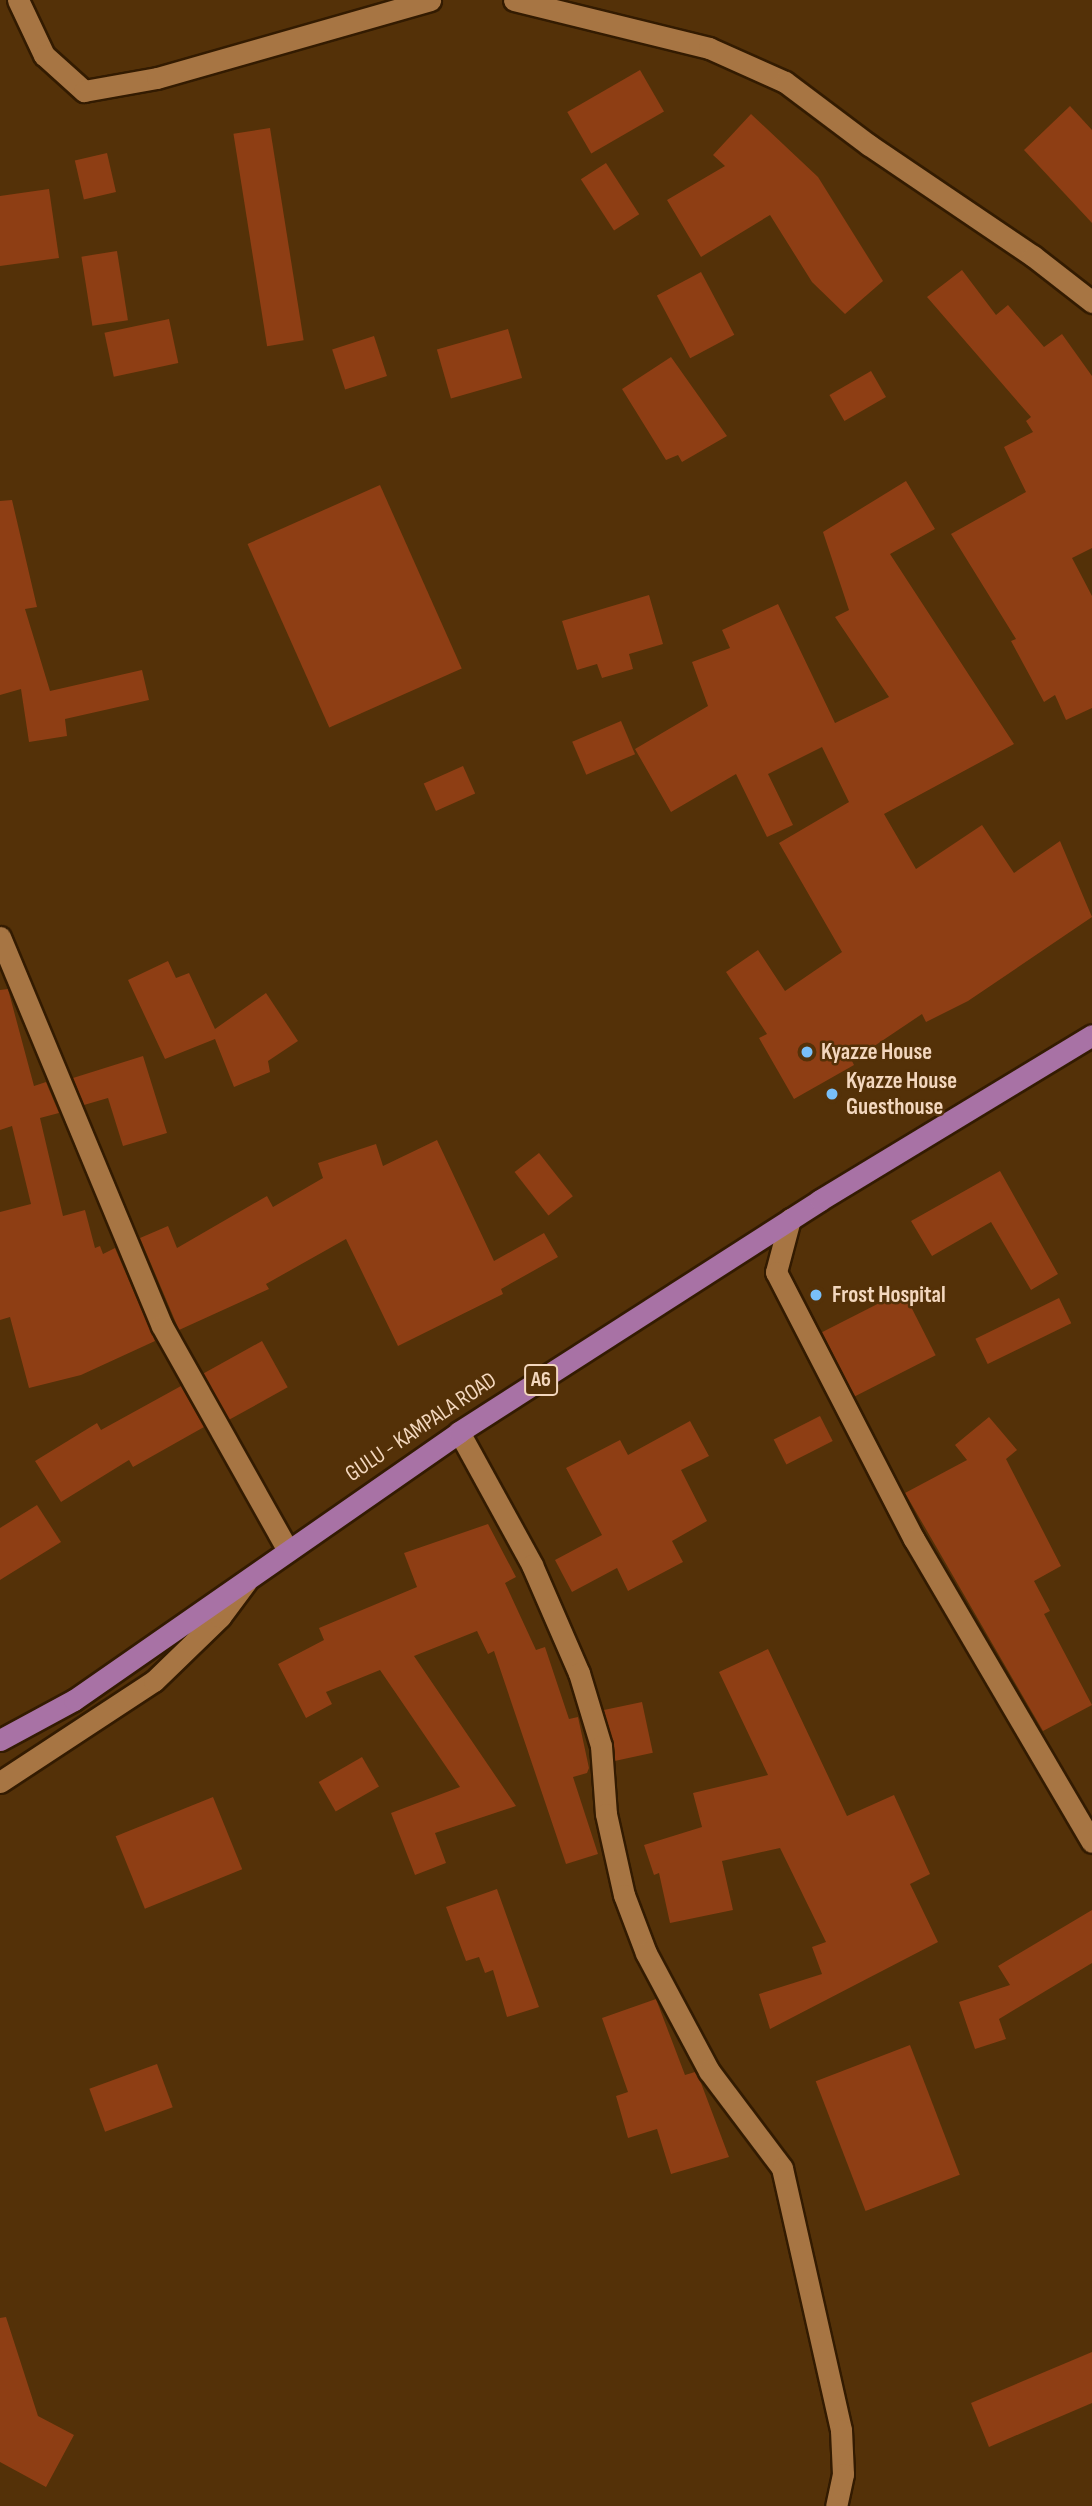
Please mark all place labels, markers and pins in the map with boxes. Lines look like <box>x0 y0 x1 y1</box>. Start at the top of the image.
place label: Kyazze House <box>821 1038 932 1066</box>
marker: Kyazze House <box>799 1044 815 1060</box>
place label: Kyazze House Guesthouse <box>846 1067 957 1121</box>
marker: Kyazze House Guesthouse <box>824 1086 840 1102</box>
place label: Frost Hospital <box>832 1281 946 1309</box>
marker: Frost Hospital <box>806 1285 826 1305</box>

